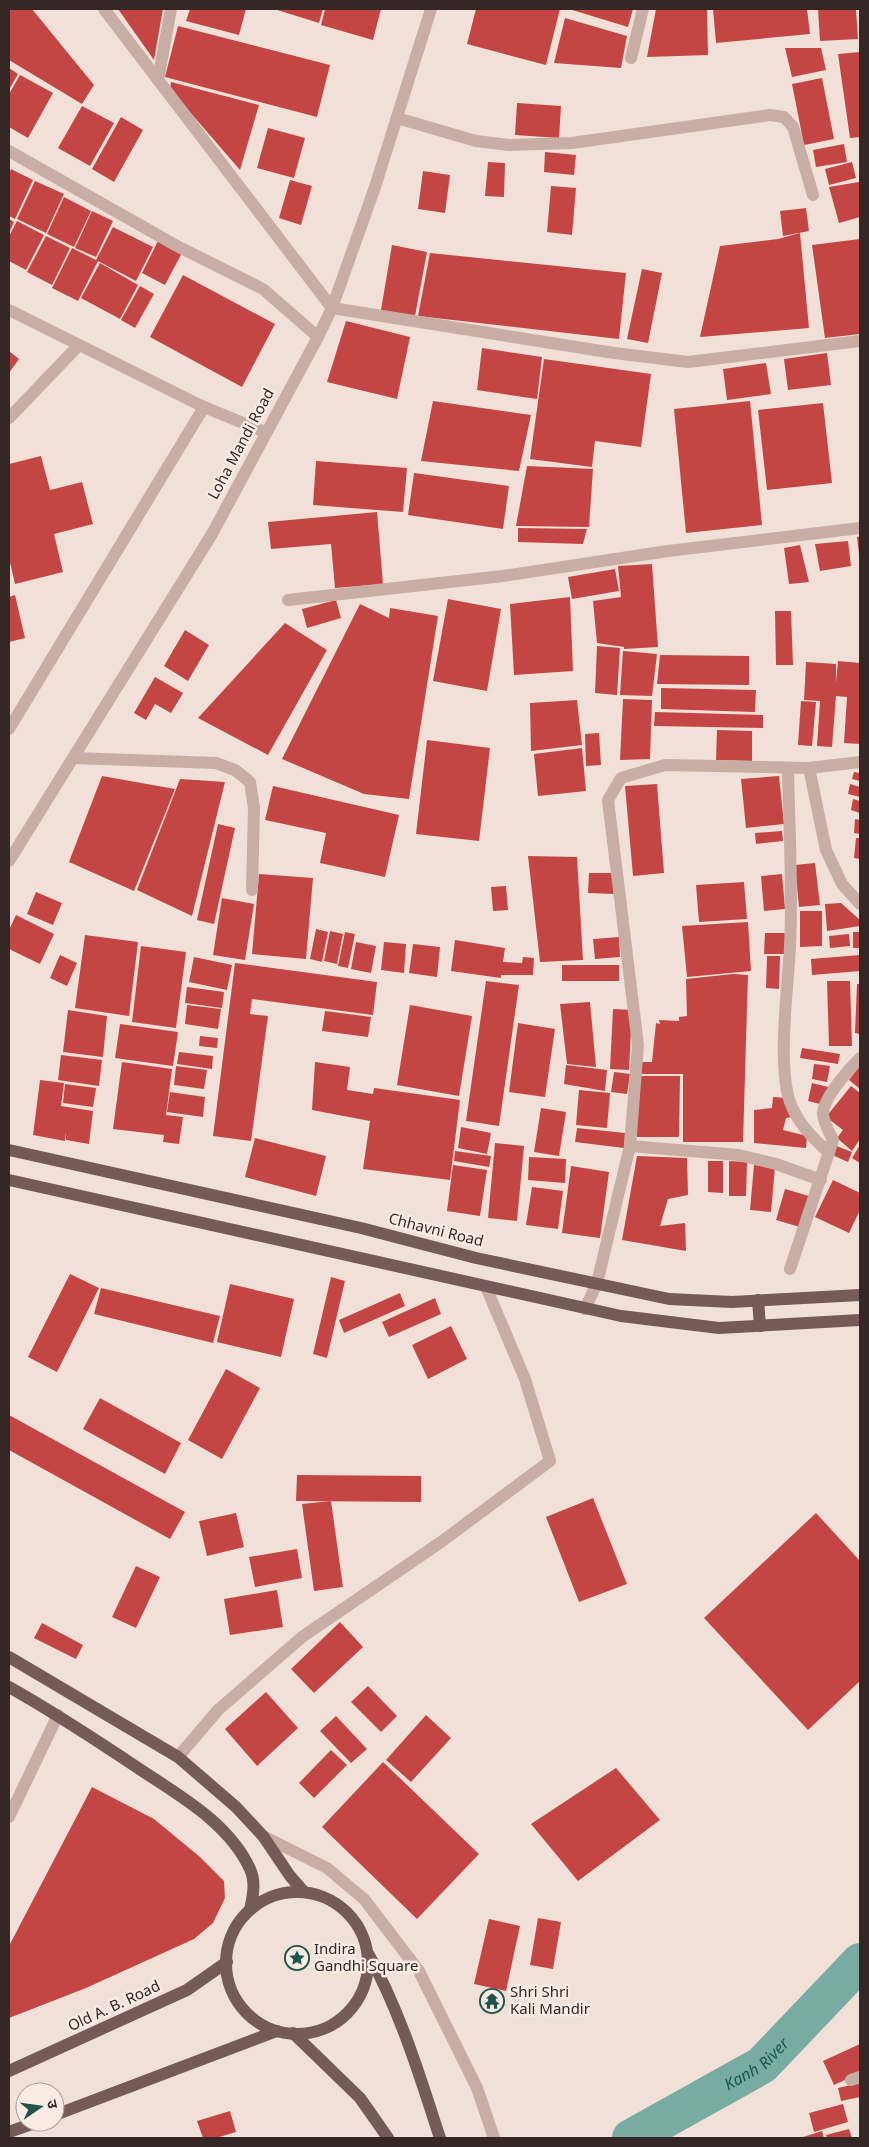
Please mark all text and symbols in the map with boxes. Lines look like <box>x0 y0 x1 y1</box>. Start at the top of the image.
street label: Loha Mandi Road <box>202 385 278 502</box>
street label: Chhavni Road <box>387 1208 486 1250</box>
place label: Indira Gandhi Square <box>314 1938 418 1975</box>
place icon: Indira Gandhi Square <box>284 1945 310 1971</box>
street label: Old A. B. Road <box>64 1975 163 2035</box>
place label: Shri Shri Kali Mandir <box>510 1981 590 2018</box>
temple icon: Shri Shri Kali Mandir <box>479 1988 505 2014</box>
water label: Kanh River <box>720 2032 794 2095</box>
north arrow <box>15 2082 65 2132</box>
text: उ <box>43 2098 64 2111</box>

